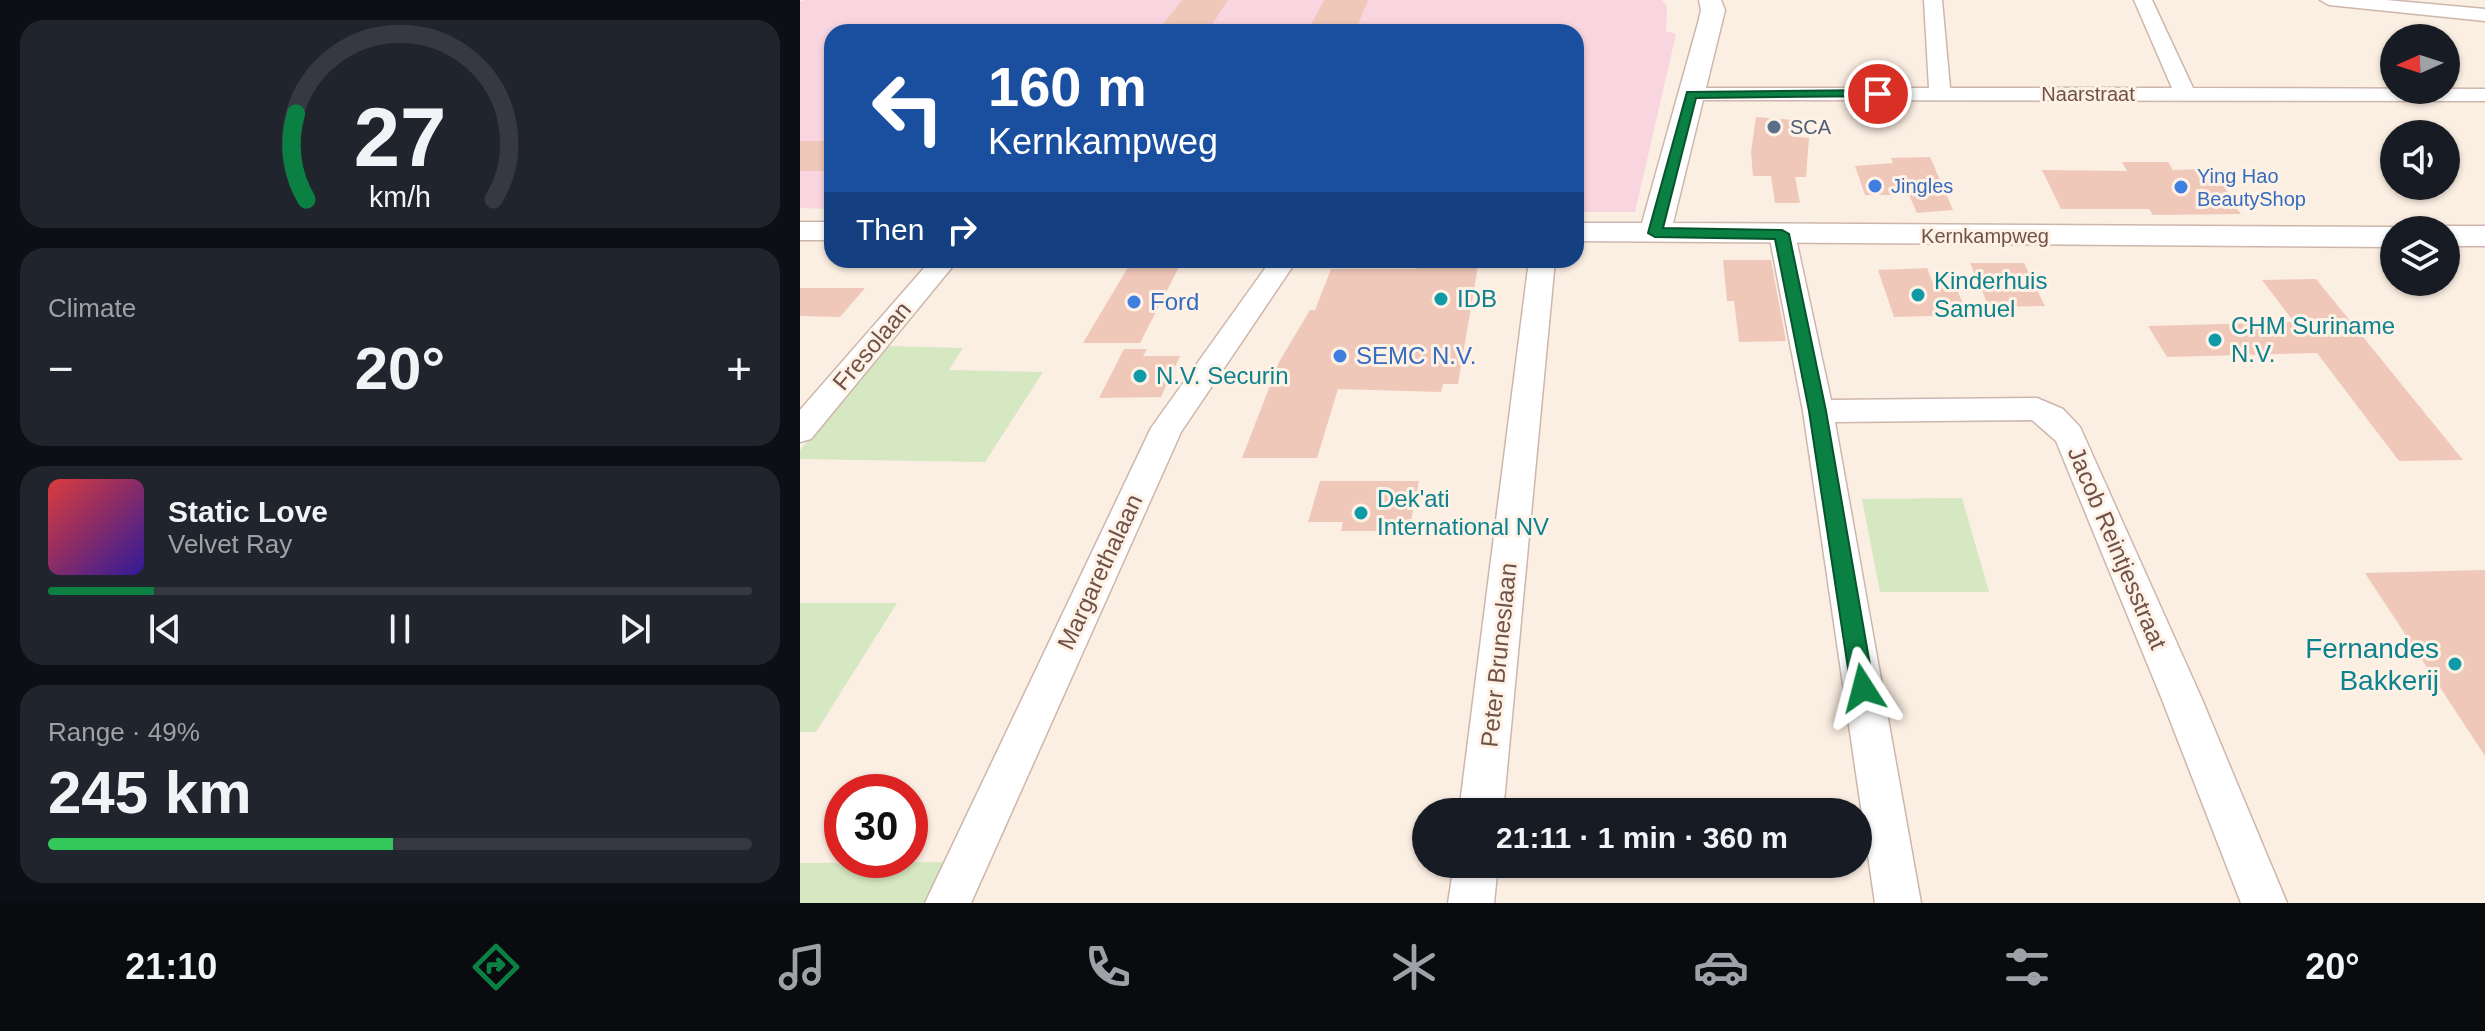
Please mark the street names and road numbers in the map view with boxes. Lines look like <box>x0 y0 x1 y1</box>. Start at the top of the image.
street label: Naarstraat <box>2041 83 2135 105</box>
street label: Kernkampweg <box>1921 225 2049 247</box>
street label: Fresolaan <box>827 296 916 395</box>
street label: Jacob Reintjesstraat <box>2063 442 2172 653</box>
street label: Margarethalaan <box>1052 490 1147 654</box>
street label: Peter Bruneslaan <box>1475 561 1522 749</box>

